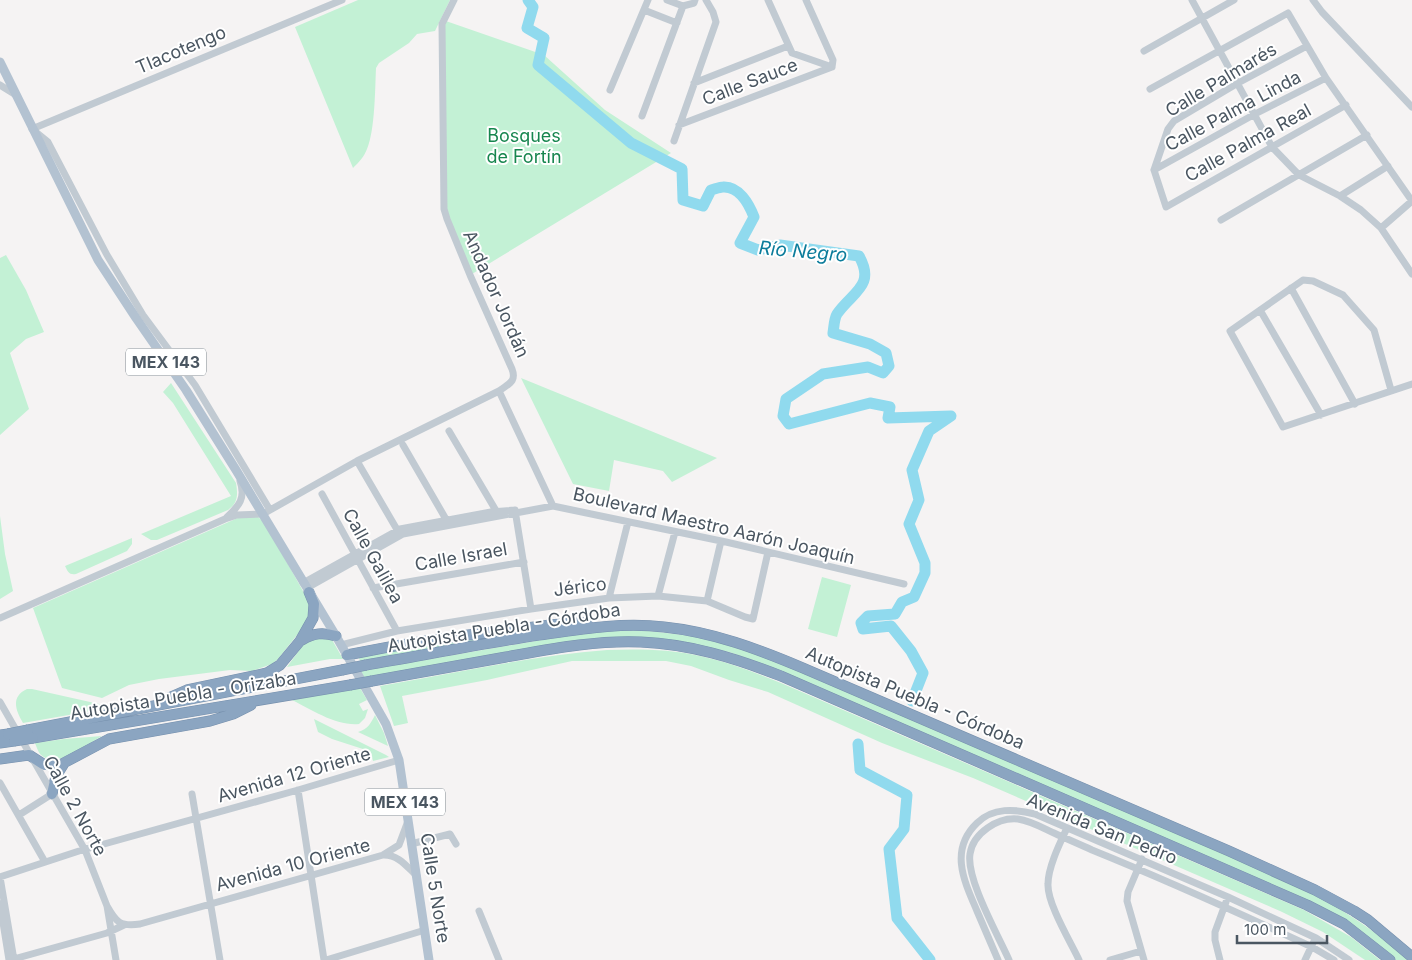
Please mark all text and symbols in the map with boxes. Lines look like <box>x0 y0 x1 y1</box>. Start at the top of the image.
street label: Tlacotengo <box>133 21 229 78</box>
street label: Calle Palmarés <box>1161 38 1280 121</box>
street label: Calle Sauce <box>699 54 801 109</box>
street label: Calle Palma Linda <box>1161 66 1304 155</box>
street label: Calle Palma Real <box>1181 99 1314 186</box>
park label: Bosques de Fortín <box>486 125 562 167</box>
street label: Andador Jordán <box>459 227 534 361</box>
water label: Río Negro <box>758 236 848 267</box>
road number: MEX 143 <box>126 348 206 376</box>
street label: Boulevard Maestro Aarón Joaquín <box>571 483 857 568</box>
street label: Calle Galilea <box>339 505 408 607</box>
street label: Calle Israel <box>413 538 509 575</box>
street label: Jérico <box>552 573 608 600</box>
street label: Autopista Puebla - Córdoba <box>386 599 622 656</box>
street label: Autopista Puebla - Córdoba <box>803 642 1028 753</box>
street label: Autopista Puebla - Orizaba <box>68 667 297 724</box>
street label: Avenida 12 Oriente <box>215 743 373 806</box>
street label: Calle 2 Norte <box>39 752 112 859</box>
road number: MEX 143 <box>365 789 445 816</box>
street label: Avenida San Pedro <box>1024 789 1180 868</box>
street label: Calle 5 Norte <box>416 831 455 944</box>
street label: Avenida 10 Oriente <box>213 834 372 895</box>
scale bar <box>1237 912 1327 944</box>
text: 100 m <box>1244 920 1286 939</box>

